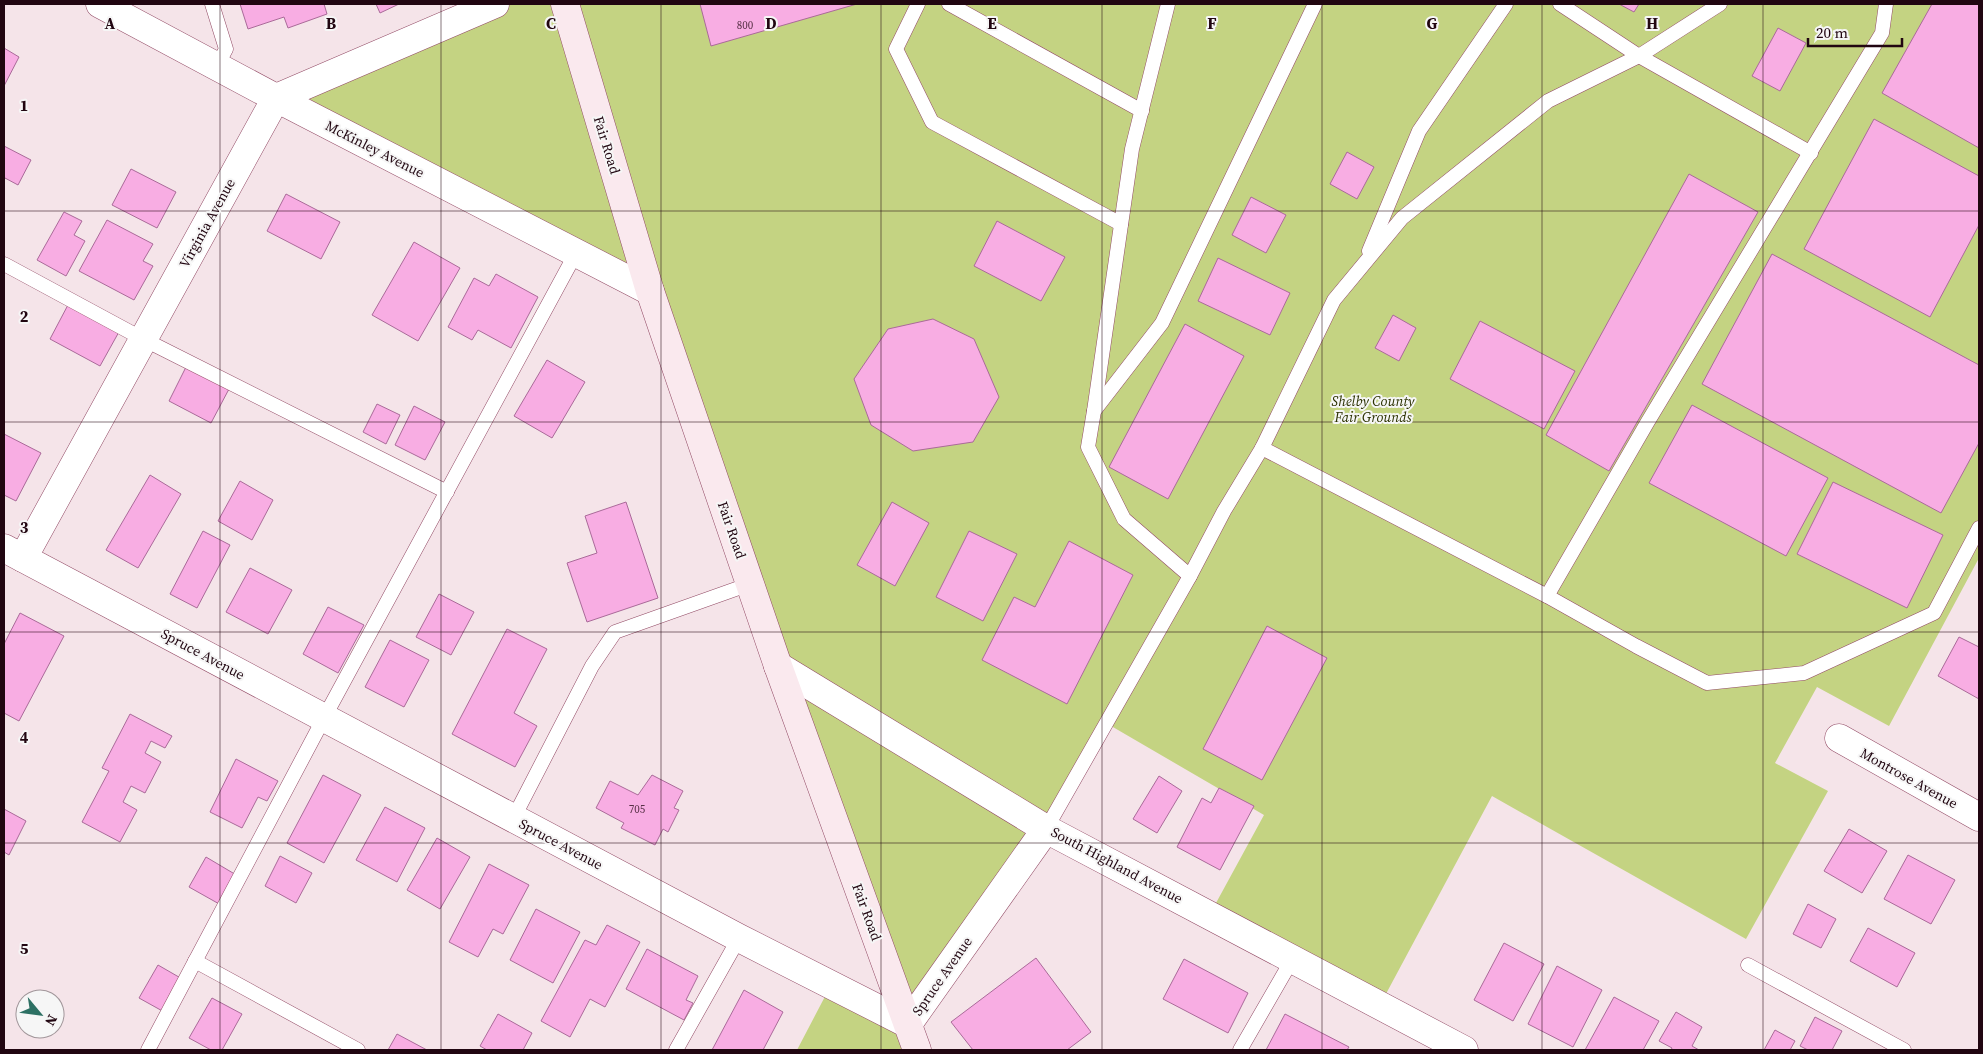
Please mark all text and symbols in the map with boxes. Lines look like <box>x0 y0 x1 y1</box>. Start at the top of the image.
text: A <box>105 12 116 34</box>
text: B <box>326 12 337 34</box>
text: C <box>546 12 556 34</box>
text: D <box>765 12 777 34</box>
text: E <box>987 12 997 34</box>
text: F <box>1207 12 1217 34</box>
text: G <box>1427 12 1438 34</box>
text: H <box>1646 12 1658 34</box>
scale bar <box>1808 15 1902 47</box>
house number: 800 <box>737 18 754 33</box>
text: 20 m <box>1816 22 1848 43</box>
text: 1 <box>20 94 28 116</box>
street label: Fair Road <box>589 114 625 177</box>
street label: McKinley Avenue <box>322 115 428 183</box>
street label: Virginia Avenue <box>174 175 240 271</box>
text: 2 <box>20 305 29 327</box>
park label: Shelby County Fair Grounds <box>1332 391 1415 427</box>
street label: Fair Road <box>713 498 751 562</box>
text: 3 <box>20 516 29 538</box>
street label: Spruce Avenue <box>158 623 248 685</box>
text: 4 <box>20 726 29 748</box>
street label: Montrose Avenue <box>1857 743 1961 813</box>
house number: 705 <box>629 802 646 817</box>
street label: Spruce Avenue <box>516 813 606 875</box>
street label: South Highland Avenue <box>1048 822 1186 908</box>
street label: Fair Road <box>847 881 887 944</box>
street label: Spruce Avenue <box>907 932 977 1020</box>
text: 5 <box>20 937 29 959</box>
north arrow <box>15 989 65 1039</box>
text: N <box>40 1011 63 1030</box>

